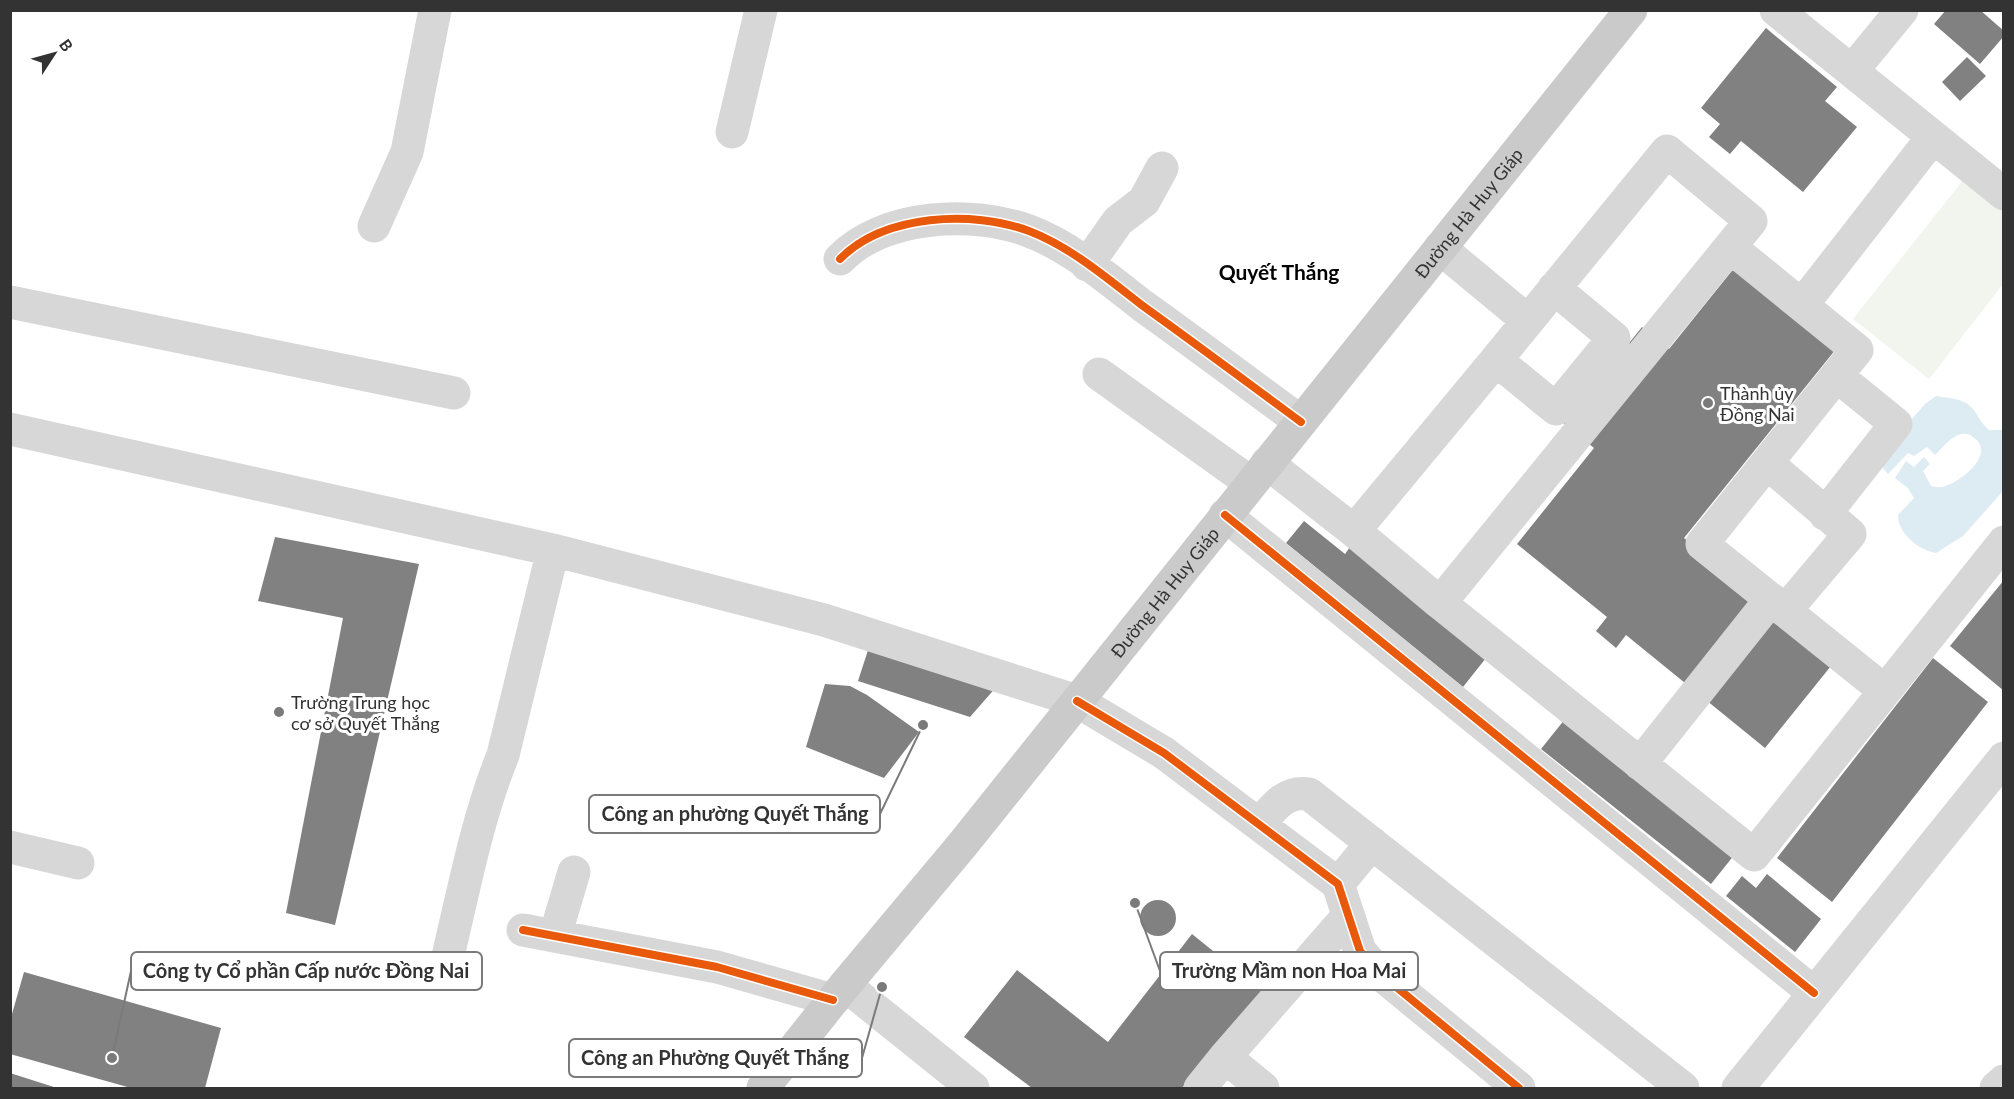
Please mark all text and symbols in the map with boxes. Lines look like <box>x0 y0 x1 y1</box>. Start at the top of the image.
north arrow <box>24 24 84 84</box>
text: B <box>56 35 77 55</box>
street label: Đường Hà Huy Giáp <box>1410 143 1527 283</box>
district label: Quyết Thắng <box>1219 259 1339 284</box>
place label: Thành ủy Đồng Nai <box>1720 382 1795 425</box>
marker: Thành ủy Đồng Nai <box>1701 396 1715 410</box>
street label: Đường Hà Huy Giáp <box>1106 523 1223 662</box>
place label: Trường Trung học cơ sở Quyết Thắng <box>291 691 440 734</box>
marker: Trường Trung học cơ sở Quyết Thắng <box>272 705 286 719</box>
callout: Công an phường Quyết Thắng <box>589 795 880 833</box>
text: Công an phường Quyết Thắng <box>601 801 869 825</box>
callout: Công ty Cổ phần Cấp nước Đồng Nai <box>131 952 482 990</box>
callout: Trường Mầm non Hoa Mai <box>1160 952 1418 990</box>
text: Công ty Cổ phần Cấp nước Đồng Nai <box>143 958 469 982</box>
text: Trường Mầm non Hoa Mai <box>1172 958 1406 982</box>
callout: Công an Phường Quyết Thắng <box>569 1039 862 1077</box>
text: Công an Phường Quyết Thắng <box>581 1045 850 1069</box>

